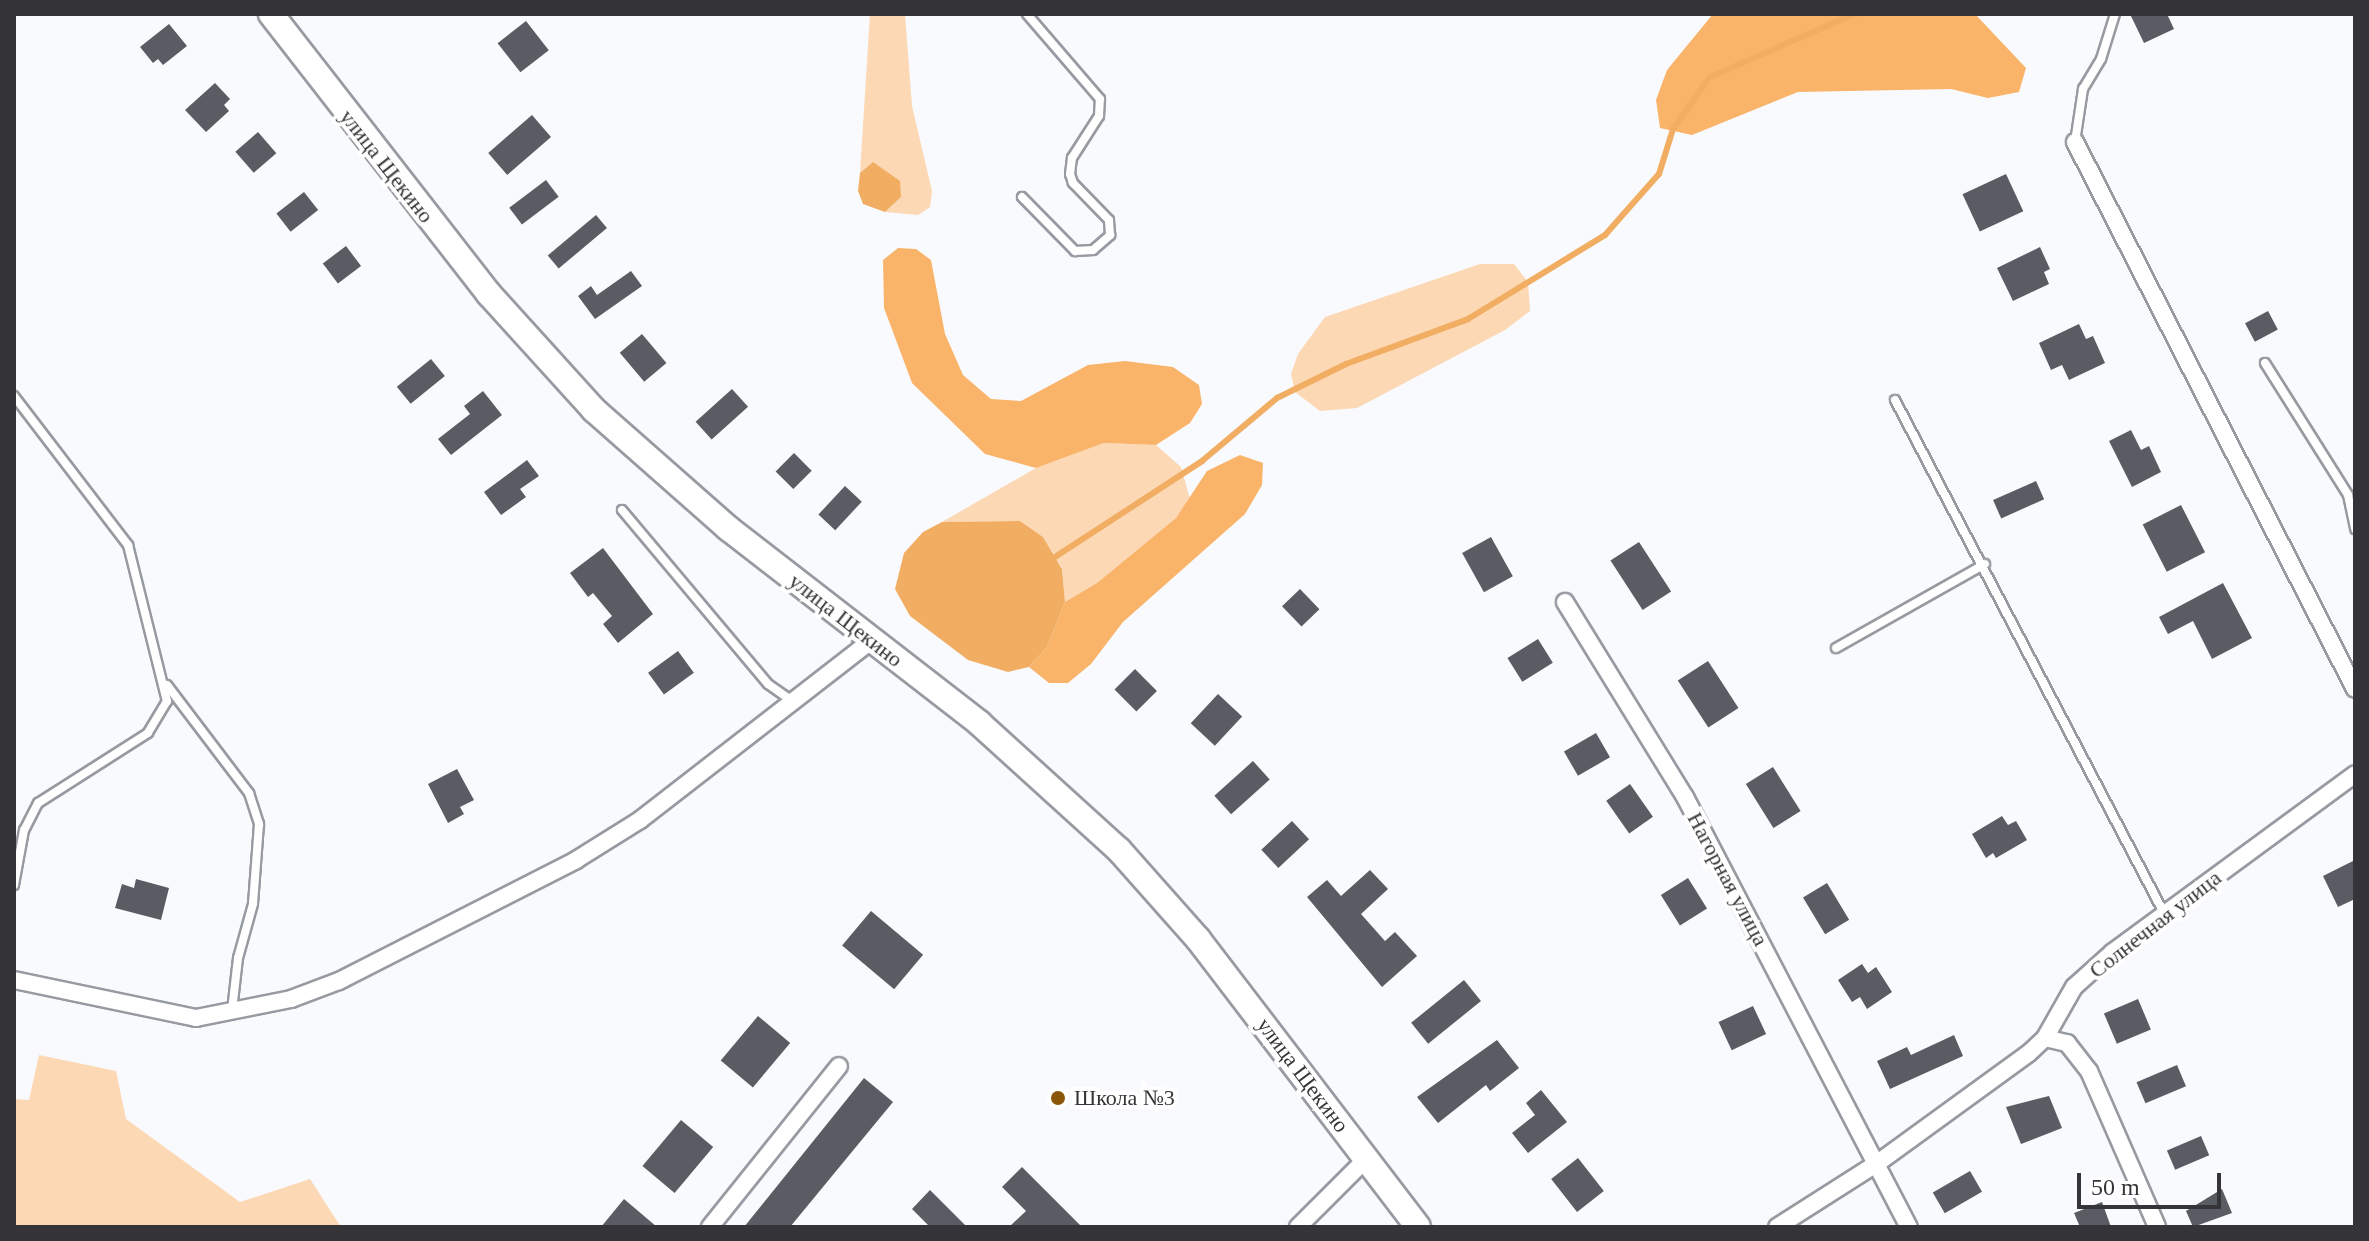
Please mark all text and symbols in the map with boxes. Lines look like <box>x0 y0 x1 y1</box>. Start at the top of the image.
street label: улица Щекино <box>334 104 440 228</box>
street label: улица Щекино <box>784 567 908 673</box>
street label: Нагорная улица <box>1682 808 1774 950</box>
street label: Солнечная улица <box>2084 864 2226 984</box>
street label: улица Щекино <box>1251 1012 1355 1138</box>
place label: Школа №3 <box>1074 1085 1175 1111</box>
marker: Школа №3 <box>1049 1089 1067 1107</box>
scale bar <box>2081 1157 2225 1207</box>
text: 50 m <box>2091 1174 2140 1200</box>

